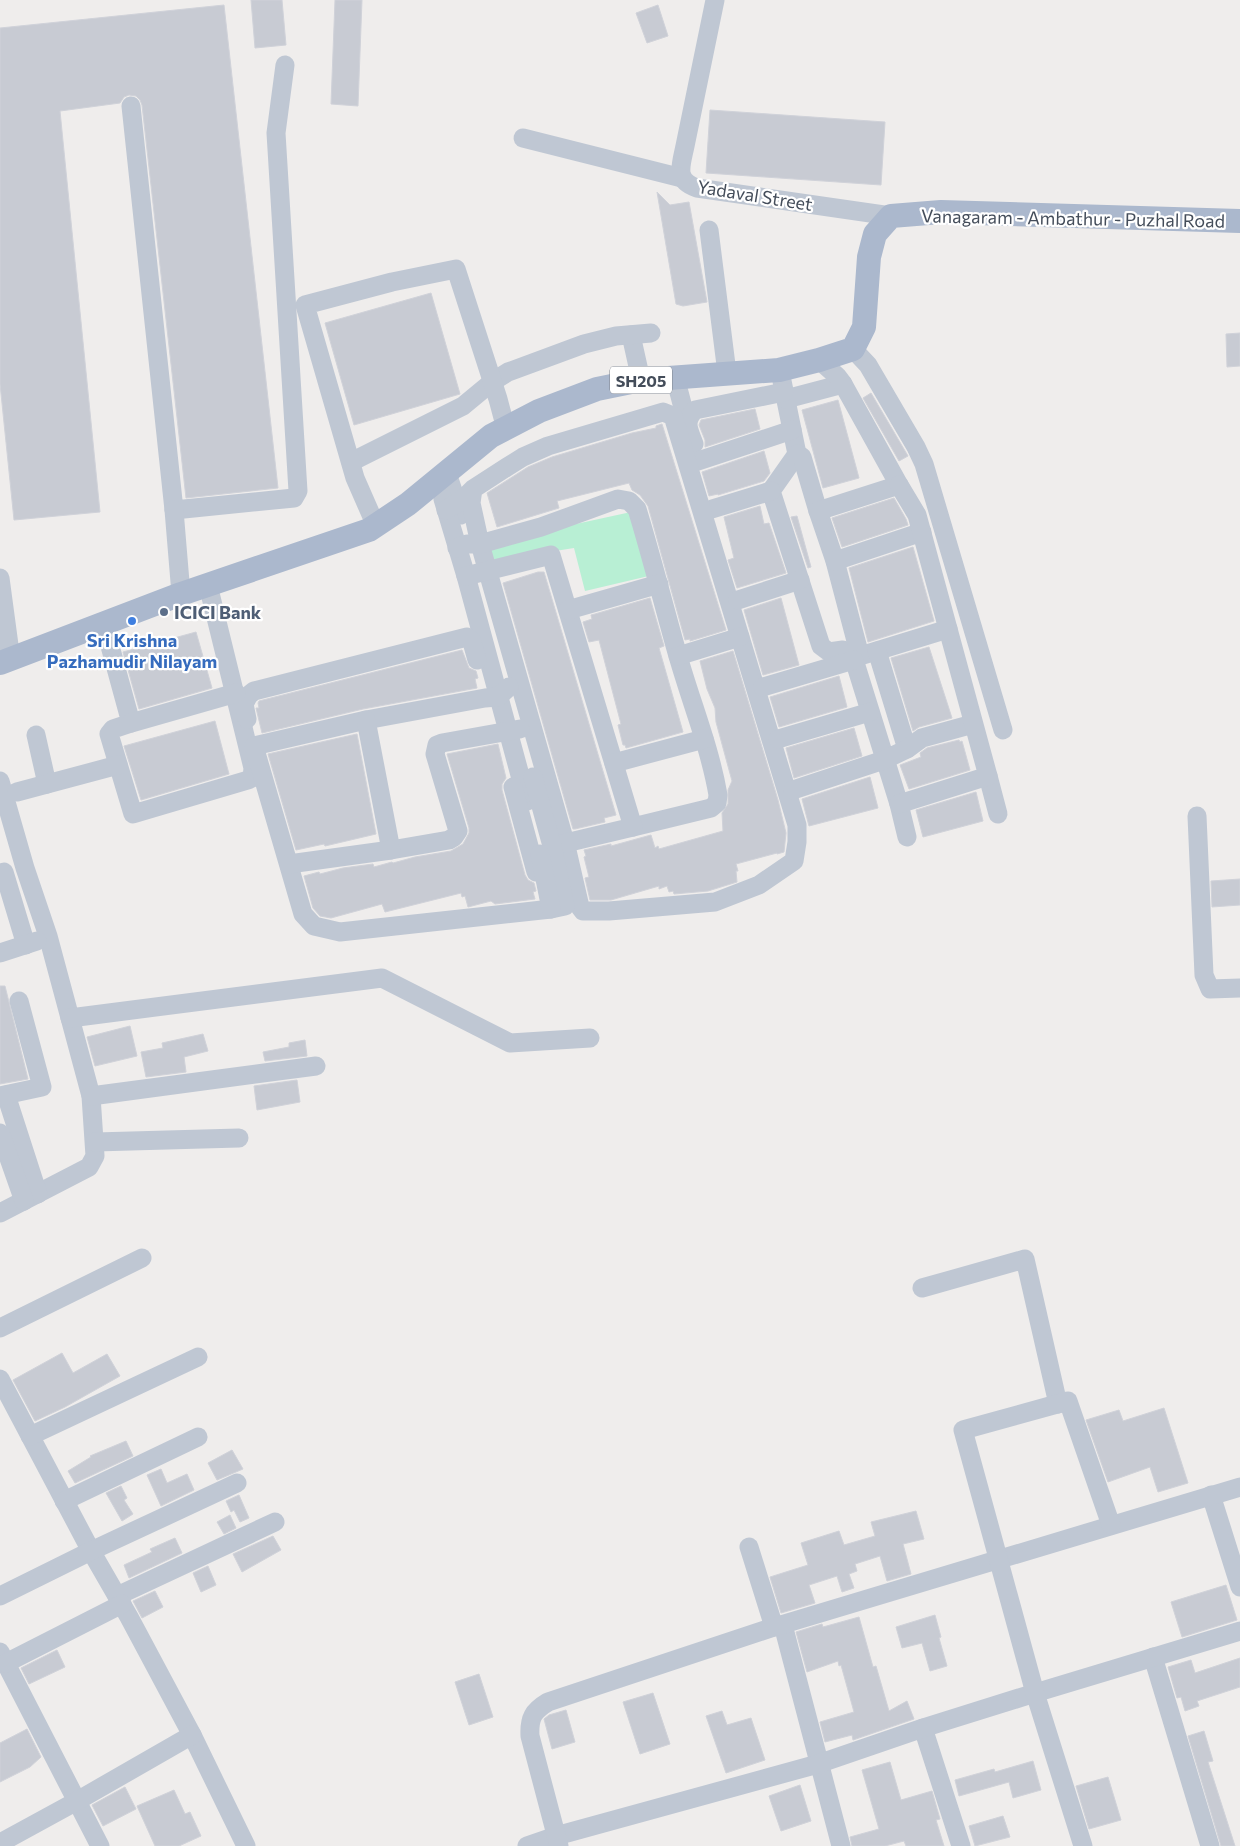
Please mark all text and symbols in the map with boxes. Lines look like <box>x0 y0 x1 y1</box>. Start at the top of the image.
street label: Yadaval Street <box>696 175 814 215</box>
street label: Vanagaram - Ambathur - Puzhal Road <box>921 204 1225 232</box>
road number: SH205 <box>610 366 672 394</box>
place label: ICICI Bank <box>174 601 262 623</box>
marker: ICICI Bank <box>158 606 170 618</box>
marker: Sri Krishna Pazhamudir Nilayam <box>126 615 138 627</box>
place label: Sri Krishna Pazhamudir Nilayam <box>47 629 217 672</box>

